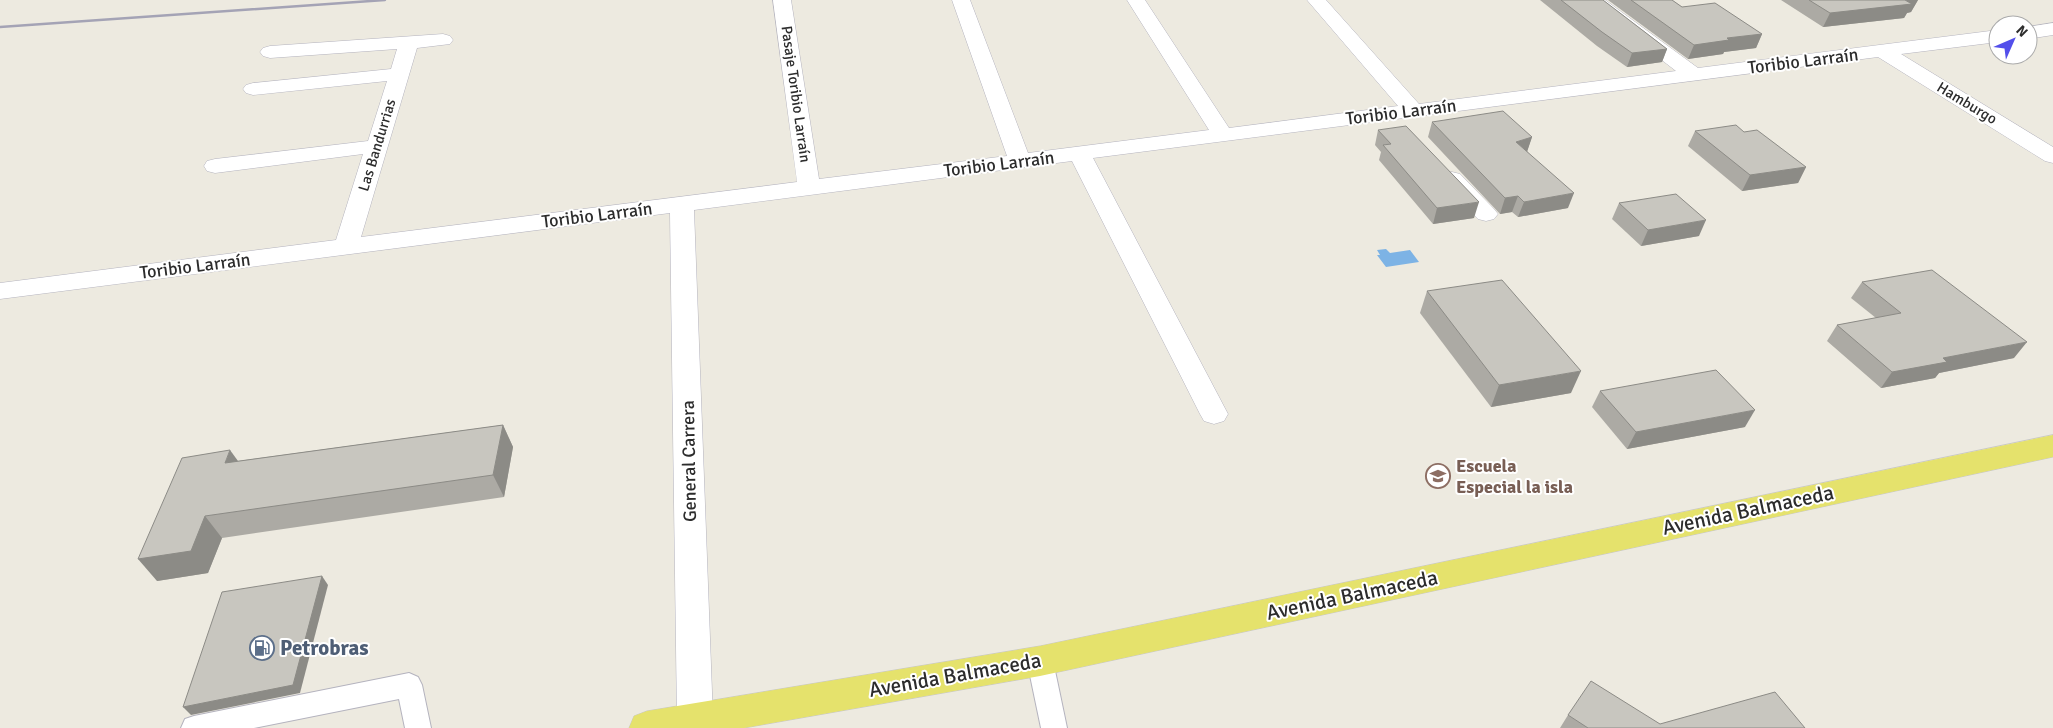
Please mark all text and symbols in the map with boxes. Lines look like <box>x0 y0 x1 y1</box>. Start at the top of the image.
north arrow <box>1988 15 2038 65</box>
text: N <box>2012 22 2031 41</box>
street label: Pasaje Toribio Larraín <box>777 24 815 164</box>
street label: Toribio Larraín <box>1746 43 1860 79</box>
street label: Hamburgo <box>1934 78 2000 128</box>
street label: Toribio Larraín <box>1344 94 1458 130</box>
street label: Las Bandurrias <box>354 96 400 193</box>
street label: Toribio Larraín <box>942 146 1056 182</box>
street label: Toribio Larraín <box>540 197 654 233</box>
street label: Toribio Larraín <box>138 248 252 284</box>
street label: General Carrera <box>677 400 701 522</box>
place label: Escuela Especial la isla <box>1456 455 1573 498</box>
school or university icon: Escuela Especial la isla <box>1425 463 1451 489</box>
street label: Avenida Balmaceda <box>1660 479 1836 541</box>
street label: Avenida Balmaceda <box>1264 564 1440 626</box>
fuel station icon: Petrobras <box>249 635 275 661</box>
place label: Petrobras <box>280 635 369 661</box>
street label: Avenida Balmaceda <box>867 647 1043 703</box>

